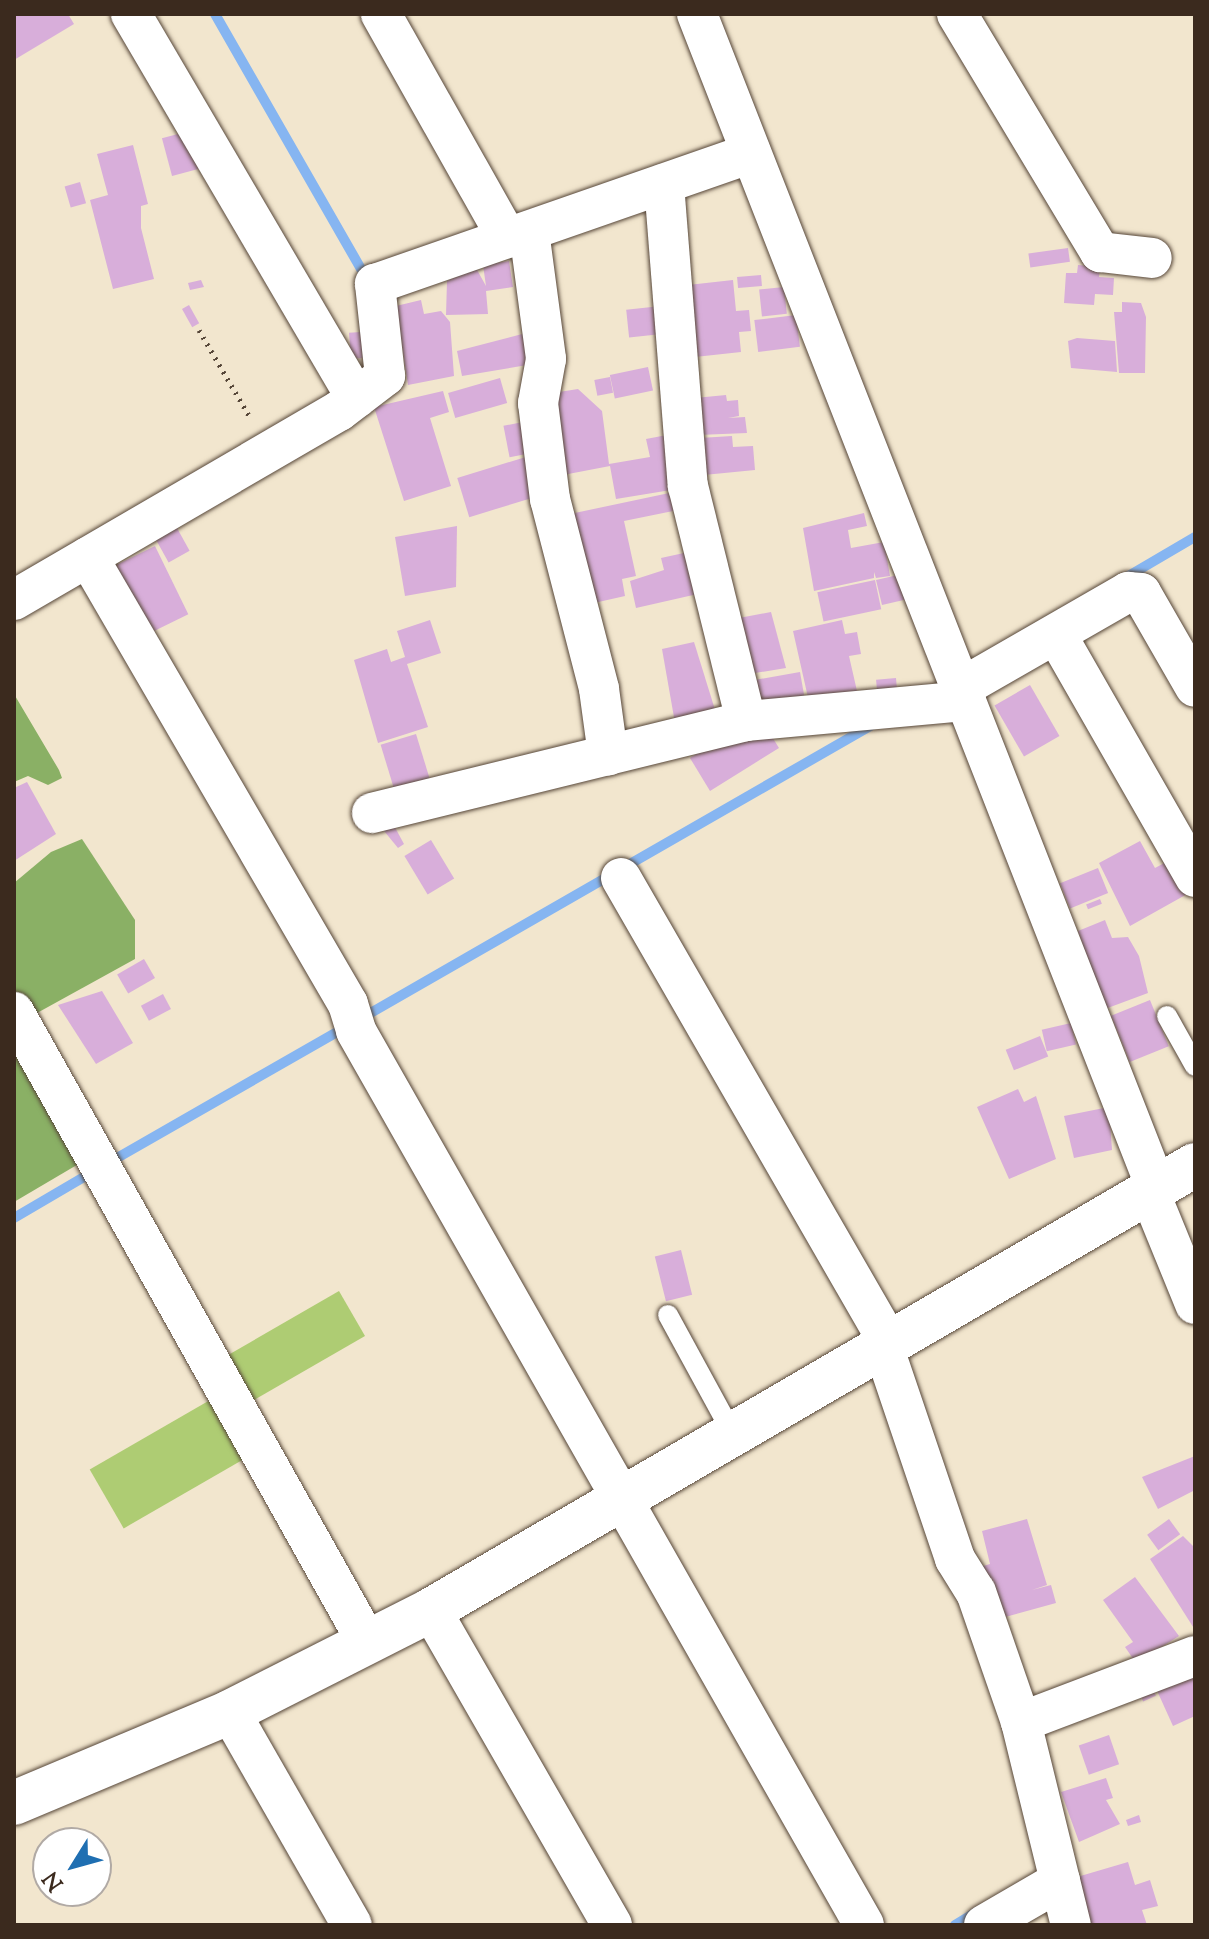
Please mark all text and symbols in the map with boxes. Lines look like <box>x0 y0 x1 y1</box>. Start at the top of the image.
north arrow <box>32 1827 112 1907</box>
text: N <box>36 1864 72 1897</box>

